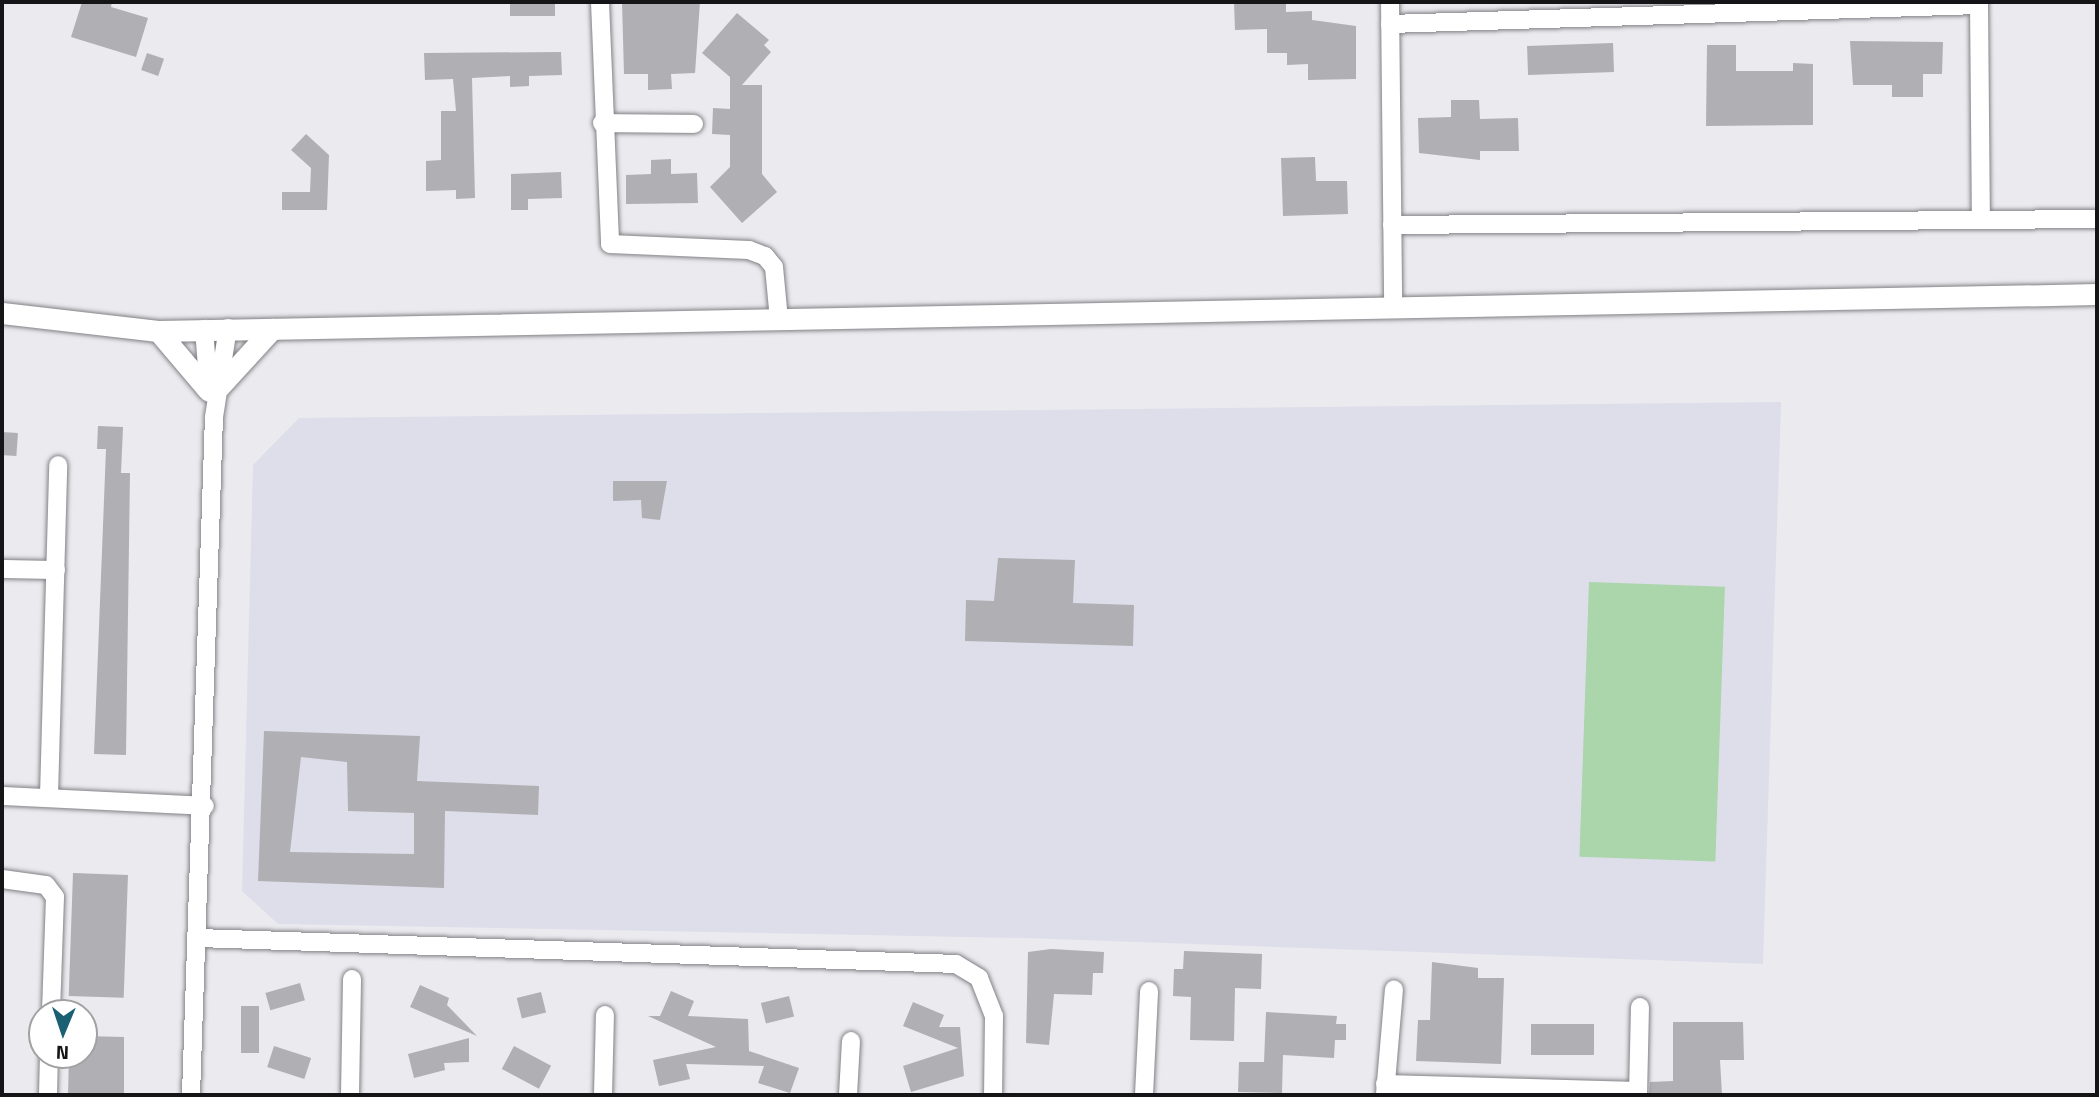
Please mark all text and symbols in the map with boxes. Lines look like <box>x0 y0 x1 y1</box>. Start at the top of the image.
north arrow <box>28 999 98 1069</box>
text: N <box>55 1039 69 1068</box>

